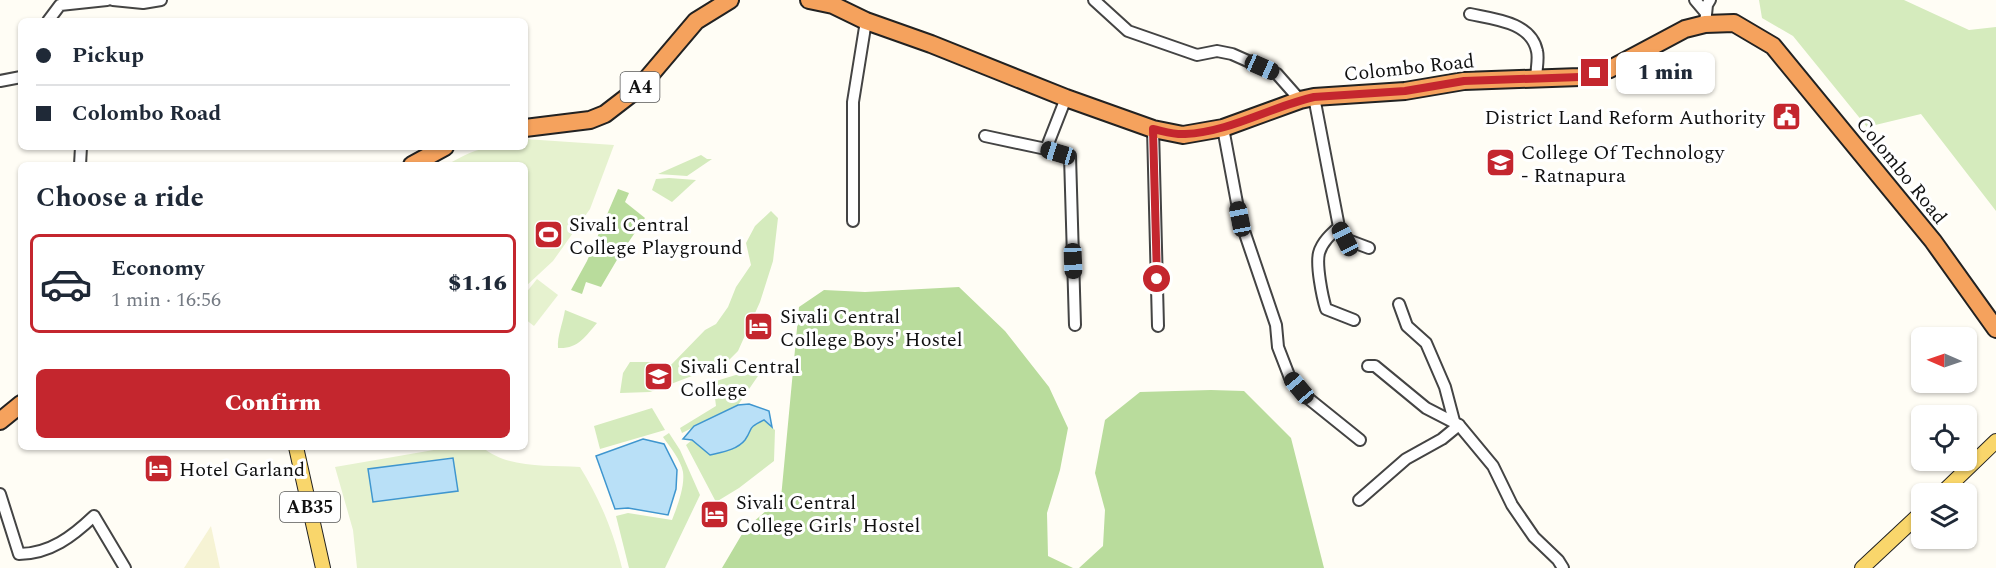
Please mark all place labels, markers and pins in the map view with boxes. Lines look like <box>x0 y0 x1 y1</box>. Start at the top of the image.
public building icon: District Land Reform Authority <box>1770 101 1802 133</box>
place label: District Land Reform Authority <box>1485 103 1766 133</box>
place label: College Of Technology - Ratnapura <box>1521 138 1726 191</box>
school or university icon: College Of Technology - Ratnapura <box>1484 147 1516 179</box>
place label: Sivali Central College Playground <box>569 210 743 263</box>
sports icon: Sivali Central College Playground <box>532 219 564 251</box>
place label: Sivali Central College Boys' Hostel <box>780 302 963 355</box>
hotel icon: Sivali Central College Boys' Hostel <box>743 311 775 343</box>
place label: Sivali Central College <box>680 352 800 405</box>
school or university icon: Sivali Central College <box>643 361 675 393</box>
hotel icon: Hotel Garland <box>142 453 174 485</box>
place label: Hotel Garland <box>179 455 305 485</box>
place label: Sivali Central College Girls' Hostel <box>736 488 920 541</box>
hotel icon: Sivali Central College Girls' Hostel <box>699 498 731 530</box>

